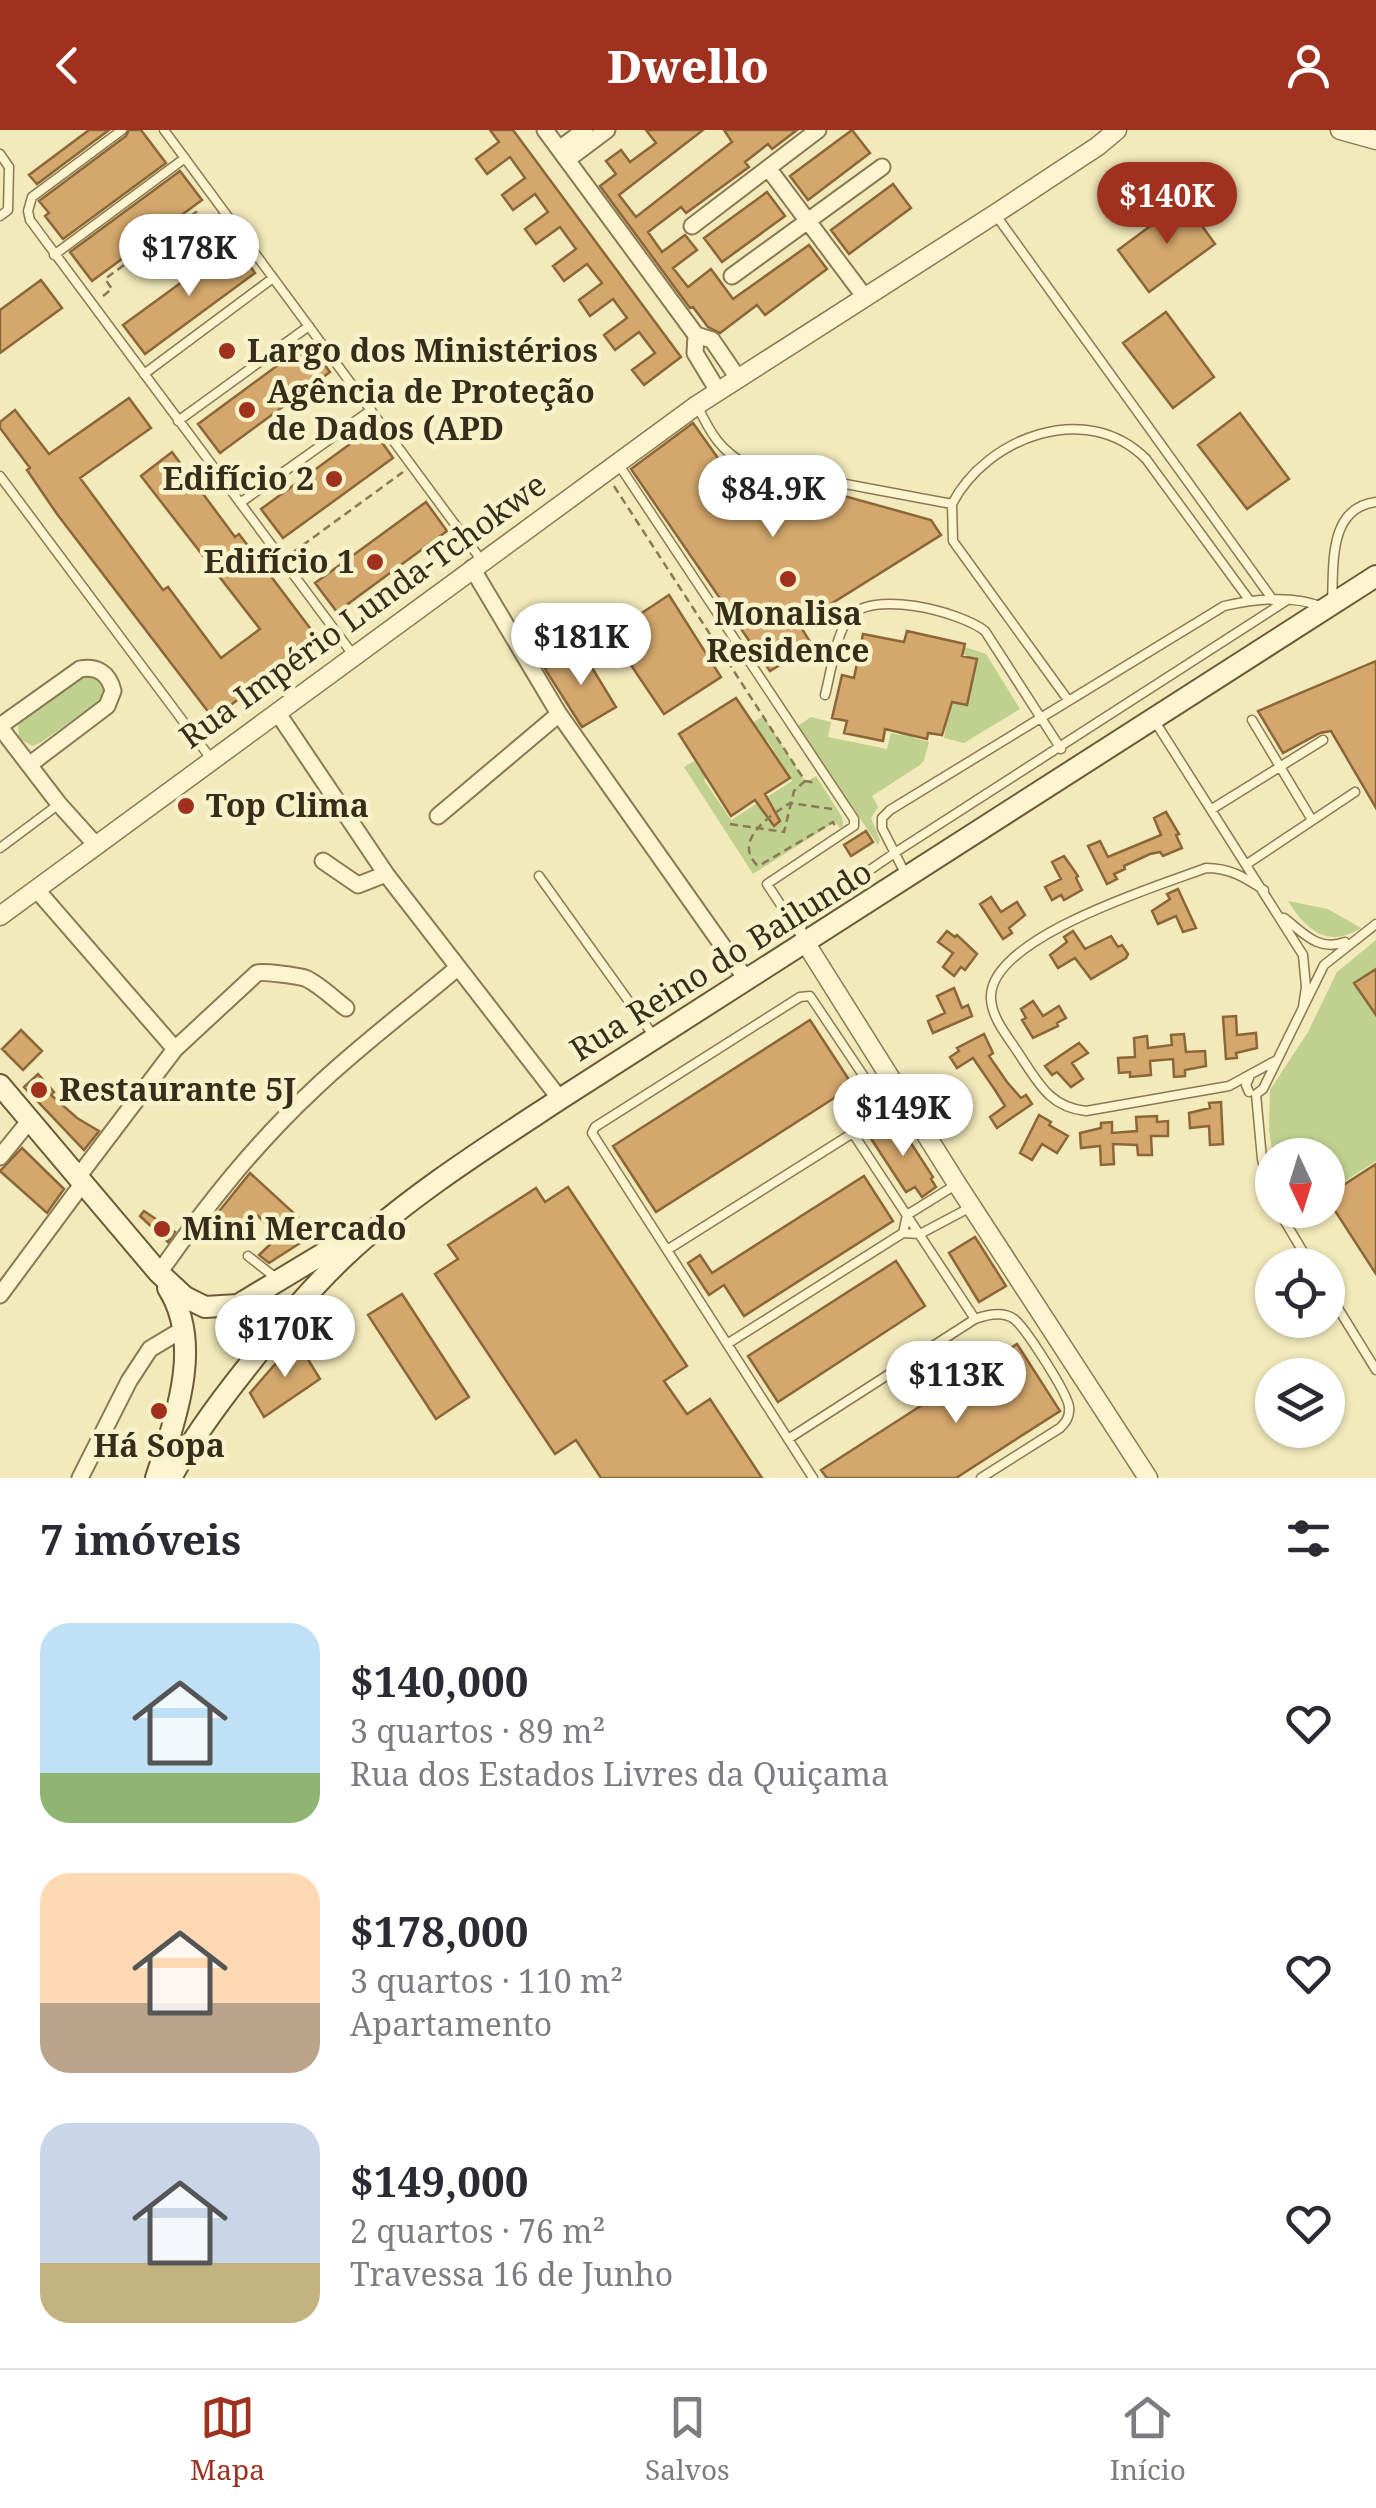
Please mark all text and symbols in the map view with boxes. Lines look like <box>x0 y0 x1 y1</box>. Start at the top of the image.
text: Dwello <box>607 35 769 96</box>
icon: back <box>40 38 95 93</box>
icon: person <box>1281 38 1336 93</box>
pin: $140K <box>1097 162 1237 247</box>
text: $140K <box>1119 173 1215 216</box>
pin: $178K <box>119 214 259 299</box>
text: $178K <box>141 225 237 268</box>
place label: Largo dos Ministérios <box>247 328 598 371</box>
marker: Largo dos Ministérios <box>216 340 238 362</box>
place label: Agência de Proteção de Dados (APD <box>267 369 595 449</box>
marker: Agência de Proteção de Dados (APD <box>236 399 258 421</box>
pin: $84.9K <box>692 455 854 540</box>
place label: Edifício 2 <box>163 456 314 499</box>
street label: Rua Império Lunda-Tchokwe <box>170 462 554 757</box>
text: $84.9K <box>720 466 826 509</box>
marker: Edifício 2 <box>323 468 345 490</box>
place label: Edifício 1 <box>204 539 355 582</box>
marker: Edifício 1 <box>364 551 386 573</box>
marker: Monalisa Residence <box>777 568 799 590</box>
place label: Monalisa Residence <box>706 591 870 671</box>
pin: $181K <box>511 603 651 688</box>
text: $181K <box>533 614 629 657</box>
place label: Top Clima <box>206 783 369 826</box>
marker: Top Clima <box>175 795 197 817</box>
street label: Rua Reino do Bailundo <box>561 849 879 1070</box>
place label: Restaurante 5J <box>59 1067 296 1110</box>
pin: $149K <box>833 1074 973 1159</box>
marker: Restaurante 5J <box>28 1079 50 1101</box>
text: $149K <box>855 1085 951 1128</box>
north arrow <box>1255 1138 1345 1228</box>
map controls <box>1255 1138 1345 1448</box>
place label: Mini Mercado <box>182 1206 407 1249</box>
marker: Mini Mercado <box>151 1218 173 1240</box>
button: locate <box>1255 1248 1345 1338</box>
pin: $170K <box>215 1295 355 1380</box>
text: $170K <box>237 1306 333 1349</box>
pin: $113K <box>886 1341 1026 1426</box>
text: $113K <box>908 1352 1004 1395</box>
button: layers <box>1255 1358 1345 1448</box>
marker: Há Sopa <box>148 1400 170 1422</box>
place label: Há Sopa <box>93 1423 225 1466</box>
text: 7 imóveis <box>40 1510 241 1567</box>
icon: filters <box>1281 1511 1336 1566</box>
text: $140,000 <box>350 1652 528 1709</box>
icon: home <box>120 1663 240 1783</box>
icon: heart <box>1281 1696 1336 1751</box>
text: 3 quartos · 89 m² <box>350 1709 605 1752</box>
text: Rua dos Estados Livres da Quiçama <box>350 1752 889 1795</box>
text: $178,000 <box>350 1902 528 1959</box>
icon: home <box>120 1913 240 2033</box>
icon: heart <box>1281 1946 1336 2001</box>
text: 3 quartos · 110 m² <box>350 1959 623 2002</box>
text: Apartamento <box>350 2002 552 2045</box>
text: $149,000 <box>350 2152 528 2209</box>
icon: home <box>120 2163 240 2283</box>
icon: heart <box>1281 2196 1336 2251</box>
text: 2 quartos · 76 m² <box>350 2209 605 2252</box>
text: Travessa 16 de Junho <box>350 2252 673 2295</box>
tab: Mapa <box>190 2390 265 2488</box>
tab: Salvos <box>645 2390 730 2488</box>
tab: Início <box>1110 2390 1186 2488</box>

